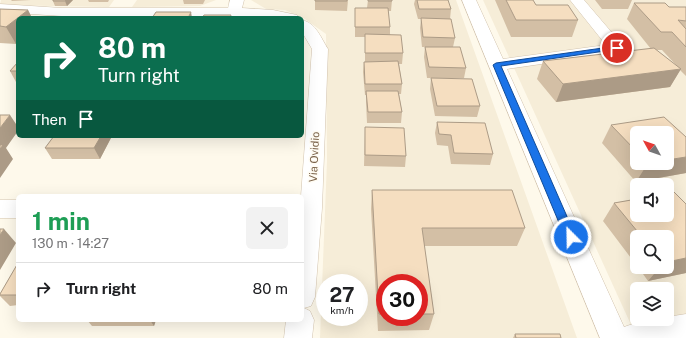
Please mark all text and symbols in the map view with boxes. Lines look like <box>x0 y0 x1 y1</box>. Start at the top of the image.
text: 80 m <box>98 31 166 64</box>
pin <box>600 31 634 65</box>
icon: right <box>32 32 84 84</box>
icon: arrive <box>606 37 628 59</box>
text: Turn right <box>98 65 180 86</box>
icon: arrive <box>75 108 97 130</box>
text: Then <box>32 111 67 128</box>
north arrow <box>630 126 674 170</box>
map controls <box>630 126 674 326</box>
street label: Via Ovidio <box>307 131 321 183</box>
button: sound <box>630 178 674 222</box>
text: 1 min <box>32 207 90 235</box>
button: close <box>246 207 288 249</box>
position arrow <box>550 216 592 258</box>
button: search <box>630 230 674 274</box>
text: 130 m · 14:27 <box>32 236 109 251</box>
speed limit sign: 30 <box>376 274 428 326</box>
icon: right <box>32 278 54 300</box>
text: Turn right <box>66 280 136 297</box>
text: 80 m <box>253 280 288 297</box>
button: layers <box>630 282 674 326</box>
text: 27 <box>329 283 355 307</box>
text: km/h <box>330 304 354 316</box>

